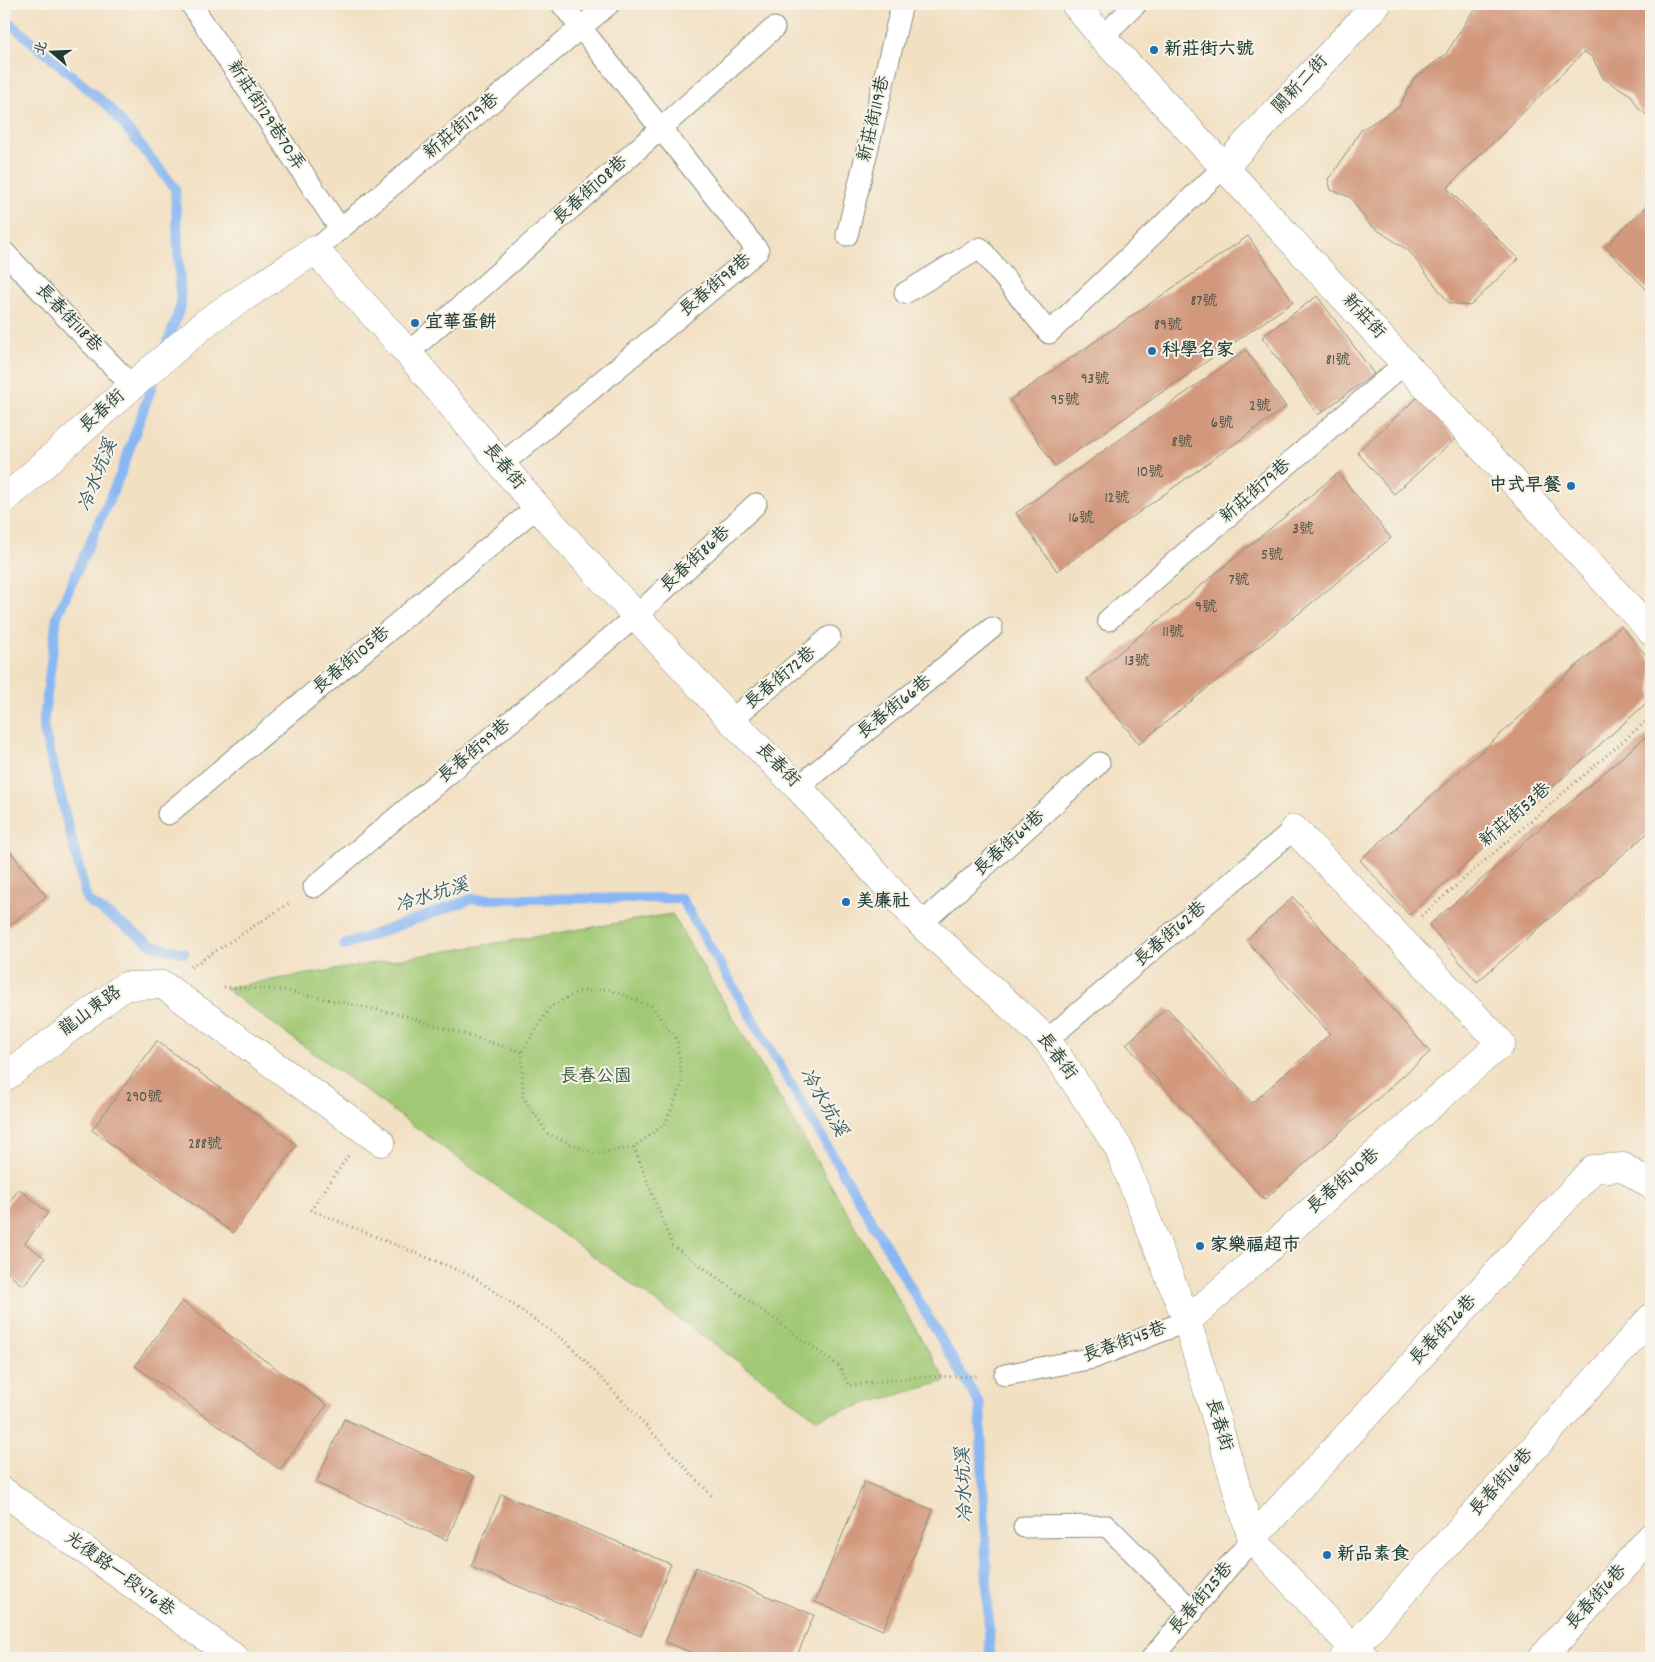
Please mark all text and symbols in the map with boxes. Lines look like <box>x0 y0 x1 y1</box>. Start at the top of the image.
north arrow <box>28 28 78 78</box>
place label: 新莊街六號 <box>1164 38 1254 63</box>
text: 北 <box>30 39 53 58</box>
marker: 新莊街六號 <box>1148 44 1160 56</box>
street label: 關新二街 <box>1267 50 1335 120</box>
street label: 新莊街129巷70弄 <box>220 56 310 176</box>
street label: 新莊街119巷 <box>853 73 897 165</box>
street label: 新莊街129巷 <box>419 88 505 166</box>
street label: 長春街108巷 <box>548 151 634 231</box>
street label: 長春街98巷 <box>674 248 758 324</box>
street label: 長春街118巷 <box>29 279 107 359</box>
street label: 新莊街 <box>1335 289 1391 345</box>
house number: 87號 <box>1191 291 1217 313</box>
place label: 宜華蛋餅 <box>425 311 497 336</box>
house number: 89號 <box>1154 315 1182 337</box>
marker: 宜華蛋餅 <box>409 317 421 329</box>
place label: 科學名家 <box>1162 339 1234 364</box>
marker: 科學名家 <box>1146 345 1158 357</box>
house number: 81號 <box>1326 350 1350 372</box>
house number: 93號 <box>1081 369 1109 391</box>
street label: 長春街 <box>75 385 131 439</box>
house number: 95號 <box>1051 390 1079 412</box>
house number: 2號 <box>1249 396 1271 418</box>
house number: 6號 <box>1211 413 1233 435</box>
house number: 8號 <box>1171 432 1193 454</box>
water label: 冷水坑溪 <box>72 435 126 516</box>
street label: 長春街 <box>476 438 530 496</box>
street label: 新莊街79巷 <box>1215 454 1297 530</box>
house number: 10號 <box>1137 462 1163 484</box>
place label: 中式早餐 <box>1489 474 1561 499</box>
marker: 中式早餐 <box>1565 480 1577 492</box>
house number: 12號 <box>1105 488 1129 510</box>
house number: 16號 <box>1068 508 1094 530</box>
house number: 3號 <box>1292 519 1314 541</box>
street label: 長春街86巷 <box>655 521 737 599</box>
house number: 5號 <box>1261 545 1283 567</box>
house number: 7號 <box>1229 570 1249 592</box>
house number: 9號 <box>1195 597 1217 619</box>
street label: 長春街105巷 <box>308 621 396 701</box>
house number: 11號 <box>1162 622 1184 644</box>
street label: 長春街72巷 <box>740 642 822 716</box>
house number: 13號 <box>1125 651 1149 673</box>
street label: 長春街66巷 <box>852 670 938 746</box>
street label: 長春街99巷 <box>433 714 517 790</box>
street label: 長春街 <box>749 738 805 794</box>
street label: 新莊街53巷 <box>1474 778 1558 854</box>
street label: 長春街64巷 <box>969 805 1051 883</box>
water label: 冷水坑溪 <box>392 873 473 921</box>
place label: 美廉社 <box>856 890 910 915</box>
marker: 美廉社 <box>840 896 852 908</box>
street label: 長春街62巷 <box>1129 896 1213 974</box>
street label: 龍山東路 <box>55 981 127 1043</box>
street label: 長春街 <box>1030 1028 1082 1086</box>
water label: 冷水坑溪 <box>791 1063 853 1144</box>
park label: 長春公園 <box>560 1065 632 1090</box>
house number: 290號 <box>126 1087 162 1109</box>
house number: 288號 <box>188 1134 222 1156</box>
street label: 長春街40巷 <box>1302 1143 1386 1221</box>
place label: 家樂福超市 <box>1210 1234 1300 1259</box>
marker: 家樂福超市 <box>1194 1240 1206 1252</box>
street label: 長春街26巷 <box>1405 1290 1483 1372</box>
street label: 長春街45巷 <box>1079 1316 1171 1370</box>
street label: 長春街 <box>1198 1396 1238 1454</box>
street label: 長春街16巷 <box>1464 1443 1540 1523</box>
water label: 冷水坑溪 <box>951 1446 981 1523</box>
street label: 光復路一段476巷 <box>59 1526 179 1624</box>
place label: 新品素食 <box>1337 1543 1409 1568</box>
marker: 新品素食 <box>1321 1549 1333 1561</box>
street label: 長春街25巷 <box>1164 1557 1240 1641</box>
street label: 長春街6巷 <box>1561 1560 1633 1636</box>

